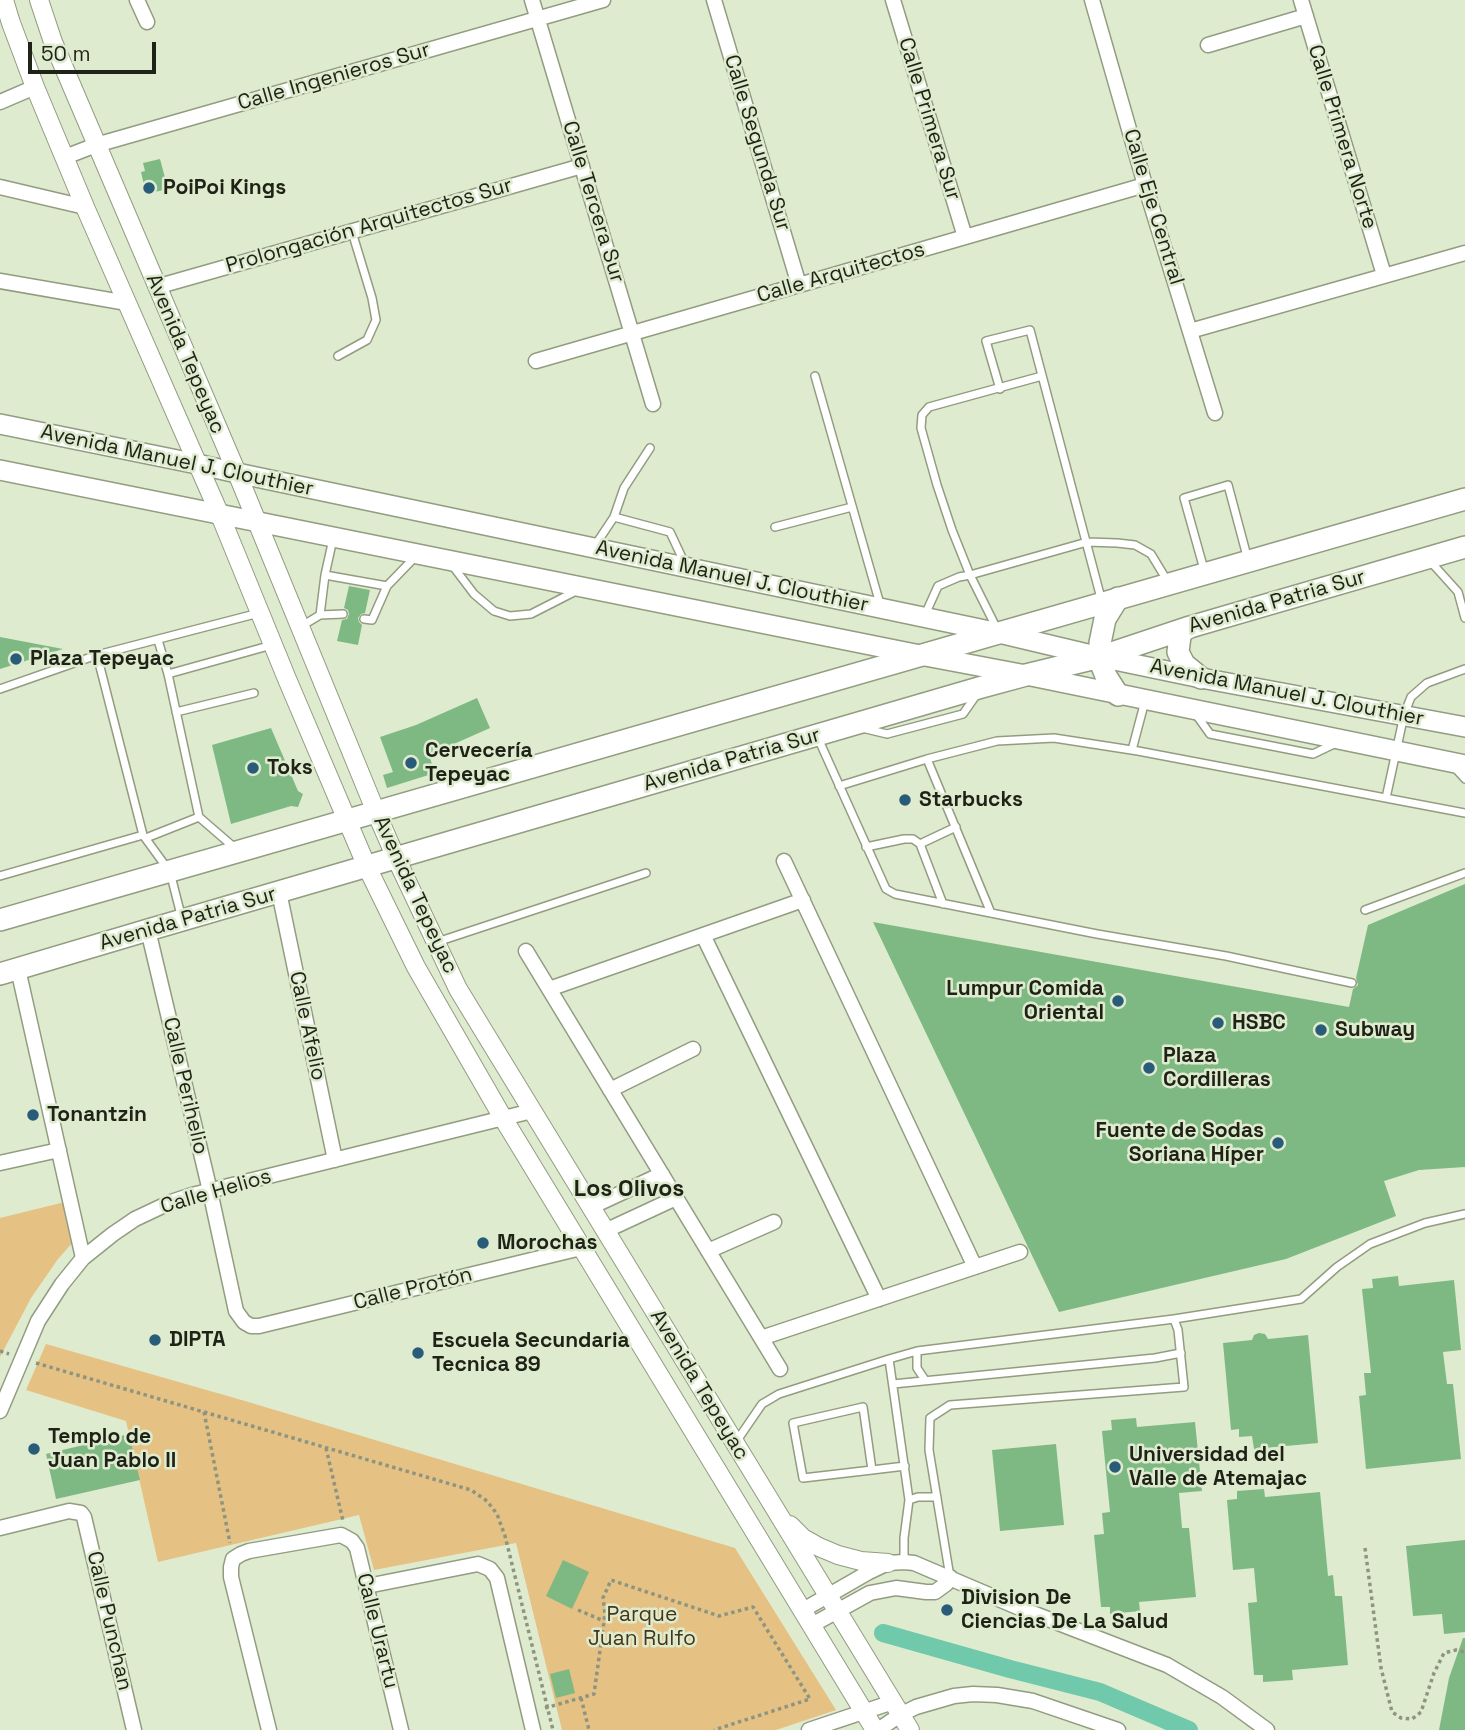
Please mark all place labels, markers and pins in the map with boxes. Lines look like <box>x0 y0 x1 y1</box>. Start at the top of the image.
place label: PoiPoi Kings <box>163 175 286 201</box>
marker: PoiPoi Kings <box>141 180 157 196</box>
place label: Plaza Tepeyac <box>30 646 174 672</box>
marker: Plaza Tepeyac <box>8 651 24 667</box>
place label: Cervecería Tepeyac <box>425 738 533 788</box>
place label: Toks <box>267 755 313 781</box>
marker: Cervecería Tepeyac <box>403 755 419 771</box>
marker: Toks <box>245 760 261 776</box>
place label: Starbucks <box>919 787 1023 813</box>
marker: Starbucks <box>897 792 913 808</box>
place label: Lumpur Comida Oriental <box>946 976 1104 1026</box>
marker: Lumpur Comida Oriental <box>1110 993 1126 1009</box>
place label: HSBC <box>1232 1010 1286 1036</box>
marker: HSBC <box>1210 1015 1226 1031</box>
place label: Subway <box>1335 1017 1415 1043</box>
marker: Subway <box>1313 1022 1329 1038</box>
place label: Plaza Cordilleras <box>1163 1043 1271 1093</box>
marker: Plaza Cordilleras <box>1141 1060 1157 1076</box>
place label: Tonantzin <box>47 1102 147 1128</box>
marker: Tonantzin <box>25 1107 41 1123</box>
place label: Fuente de Sodas Soriana Híper <box>1096 1118 1264 1168</box>
marker: Fuente de Sodas Soriana Híper <box>1270 1135 1286 1151</box>
place label: Morochas <box>497 1230 597 1256</box>
marker: Morochas <box>475 1235 491 1251</box>
place label: DIPTA <box>169 1327 225 1353</box>
place label: Escuela Secundaria Tecnica 89 <box>432 1328 630 1378</box>
marker: DIPTA <box>147 1332 163 1348</box>
marker: Escuela Secundaria Tecnica 89 <box>410 1345 426 1361</box>
place label: Templo de Juan Pablo II <box>48 1424 176 1474</box>
marker: Templo de Juan Pablo II <box>26 1441 42 1457</box>
place label: Universidad del Valle de Atemajac <box>1129 1442 1307 1492</box>
marker: Universidad del Valle de Atemajac <box>1107 1459 1123 1475</box>
place label: Division De Ciencias De La Salud <box>961 1585 1169 1635</box>
marker: Division De Ciencias De La Salud <box>939 1602 955 1618</box>

